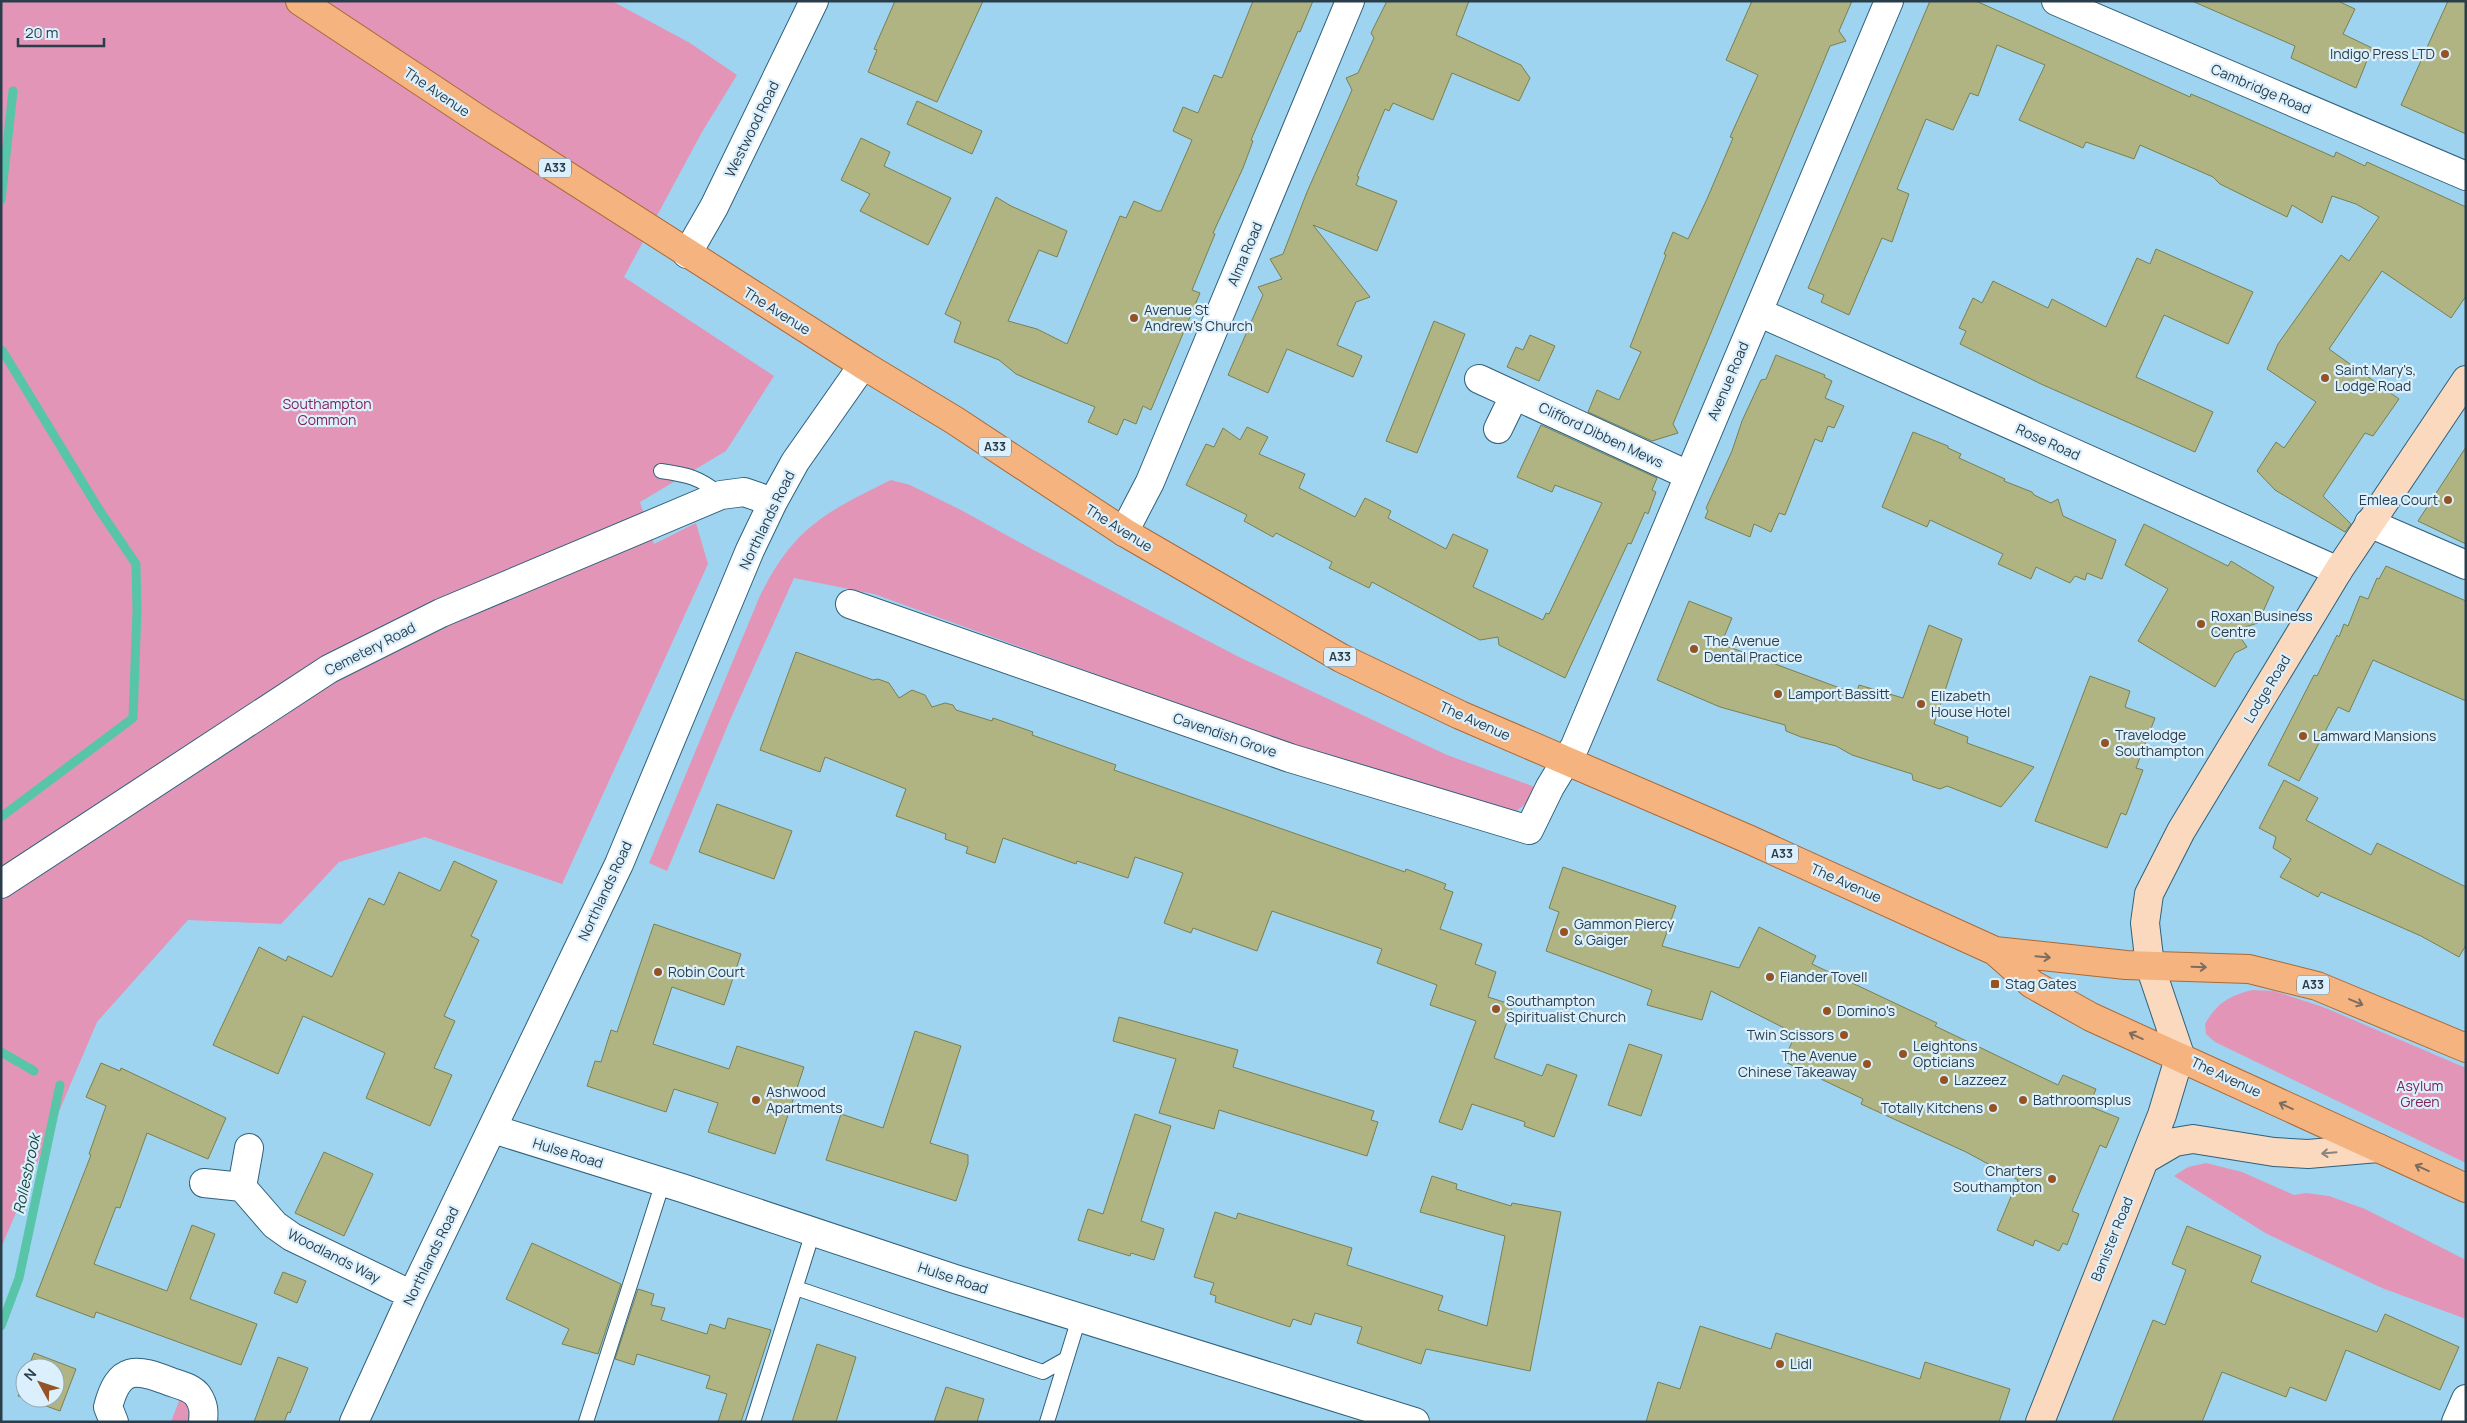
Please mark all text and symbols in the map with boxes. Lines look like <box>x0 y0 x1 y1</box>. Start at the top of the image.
scale bar <box>18 15 104 47</box>
text: 20 m <box>25 22 58 43</box>
place label: Indigo Press LTD <box>2330 44 2435 63</box>
marker: Indigo Press LTD <box>2439 48 2451 60</box>
street label: Cambridge Road <box>2208 59 2314 118</box>
street label: The Avenue <box>401 63 474 121</box>
street label: Westwood Road <box>720 78 783 180</box>
road number: A33 <box>539 158 571 178</box>
street label: Alma Road <box>1223 219 1267 289</box>
street label: The Avenue <box>740 282 814 339</box>
place label: Avenue St Andrew's Church <box>1144 300 1253 335</box>
marker: Avenue St Andrew's Church <box>1128 312 1140 324</box>
street label: Avenue Road <box>1702 338 1753 423</box>
place label: Saint Mary's, Lodge Road <box>2335 360 2416 395</box>
marker: Saint Mary's, Lodge Road <box>2319 372 2331 384</box>
park label: Southampton Common <box>282 394 372 429</box>
street label: Clifford Dibben Mews <box>1536 397 1667 472</box>
street label: Rose Road <box>2013 419 2083 464</box>
road number: A33 <box>979 438 1011 457</box>
street label: Northlands Road <box>734 467 799 572</box>
place label: Emlea Court <box>2359 490 2438 509</box>
marker: Emlea Court <box>2442 494 2454 506</box>
street label: The Avenue <box>1082 499 1156 556</box>
place label: Roxan Business Centre <box>2211 606 2313 641</box>
street label: Cemetery Road <box>321 617 419 680</box>
marker: Roxan Business Centre <box>2195 618 2207 630</box>
place label: The Avenue Dental Practice <box>1704 631 1803 666</box>
marker: The Avenue Dental Practice <box>1688 643 1700 655</box>
road number: A33 <box>1324 648 1356 666</box>
street label: Lodge Road <box>2239 651 2294 726</box>
place label: Lamport Bassitt <box>1788 684 1890 703</box>
place label: Elizabeth House Hotel <box>1931 686 2010 721</box>
marker: Lamport Bassitt <box>1772 688 1784 700</box>
street label: The Avenue <box>1437 696 1514 745</box>
marker: Elizabeth House Hotel <box>1915 698 1927 710</box>
street label: Cavendish Grove <box>1171 708 1280 761</box>
place label: Travelodge Southampton <box>2115 725 2204 760</box>
place label: Lamward Mansions <box>2313 726 2436 745</box>
marker: Lamward Mansions <box>2297 730 2309 742</box>
marker: Travelodge Southampton <box>2099 737 2111 749</box>
street label: Northlands Road <box>573 838 636 944</box>
road number: A33 <box>1766 844 1798 864</box>
street label: The Avenue <box>1808 858 1885 907</box>
place label: Gammon Piercy & Gaiger <box>1574 914 1675 949</box>
marker: Gammon Piercy & Gaiger <box>1558 926 1570 938</box>
one-way arrow <box>2035 952 2051 961</box>
place label: Robin Court <box>668 962 745 981</box>
one-way arrow <box>2190 962 2206 972</box>
marker: Robin Court <box>652 966 664 978</box>
place label: Fiander Tovell <box>1780 967 1867 986</box>
marker: Fiander Tovell <box>1764 971 1776 983</box>
place label: Stag Gates <box>2005 974 2077 993</box>
road number: A33 <box>2297 976 2329 994</box>
marker: Stag Gates <box>1989 978 2001 990</box>
place label: Southampton Spiritualist Church <box>1506 991 1626 1026</box>
one-way arrow <box>2348 998 2363 1008</box>
place label: Domino's <box>1837 1001 1895 1020</box>
marker: Southampton Spiritualist Church <box>1490 1003 1502 1015</box>
marker: Domino's <box>1821 1005 1833 1017</box>
place label: Twin Scissors <box>1747 1025 1834 1044</box>
marker: Twin Scissors <box>1838 1029 1850 1041</box>
one-way arrow <box>2129 1031 2144 1040</box>
place label: Leightons Opticians <box>1913 1036 1977 1071</box>
place label: The Avenue Chinese Takeaway <box>1738 1046 1858 1081</box>
marker: Leightons Opticians <box>1897 1048 1909 1060</box>
street label: The Avenue <box>2188 1052 2264 1101</box>
marker: The Avenue Chinese Takeaway <box>1861 1058 1873 1070</box>
place label: Lazzeez <box>1954 1070 2007 1089</box>
marker: Lazzeez <box>1938 1074 1950 1086</box>
park label: Asylum Green <box>2397 1076 2444 1111</box>
place label: Ashwood Apartments <box>766 1082 843 1117</box>
place label: Bathroomsplus <box>2033 1090 2131 1109</box>
marker: Ashwood Apartments <box>750 1094 762 1106</box>
marker: Bathroomsplus <box>2017 1094 2029 1106</box>
place label: Totally Kitchens <box>1881 1098 1983 1117</box>
one-way arrow <box>2279 1100 2294 1110</box>
marker: Totally Kitchens <box>1987 1102 1999 1114</box>
water label: Rollesbrook <box>8 1129 46 1216</box>
street label: Hulse Road <box>531 1133 606 1172</box>
one-way arrow <box>2321 1148 2337 1157</box>
place label: Charters Southampton <box>1953 1161 2042 1196</box>
one-way arrow <box>2415 1163 2430 1172</box>
marker: Charters Southampton <box>2046 1173 2058 1185</box>
street label: Banister Road <box>2086 1194 2137 1284</box>
street label: Northlands Road <box>398 1203 463 1308</box>
street label: Woodlands Way <box>284 1224 385 1287</box>
street label: Hulse Road <box>916 1257 991 1298</box>
place label: Lidl <box>1790 1354 1812 1373</box>
north arrow <box>15 1358 65 1408</box>
marker: Lidl <box>1774 1358 1786 1370</box>
text: N <box>19 1364 40 1384</box>

